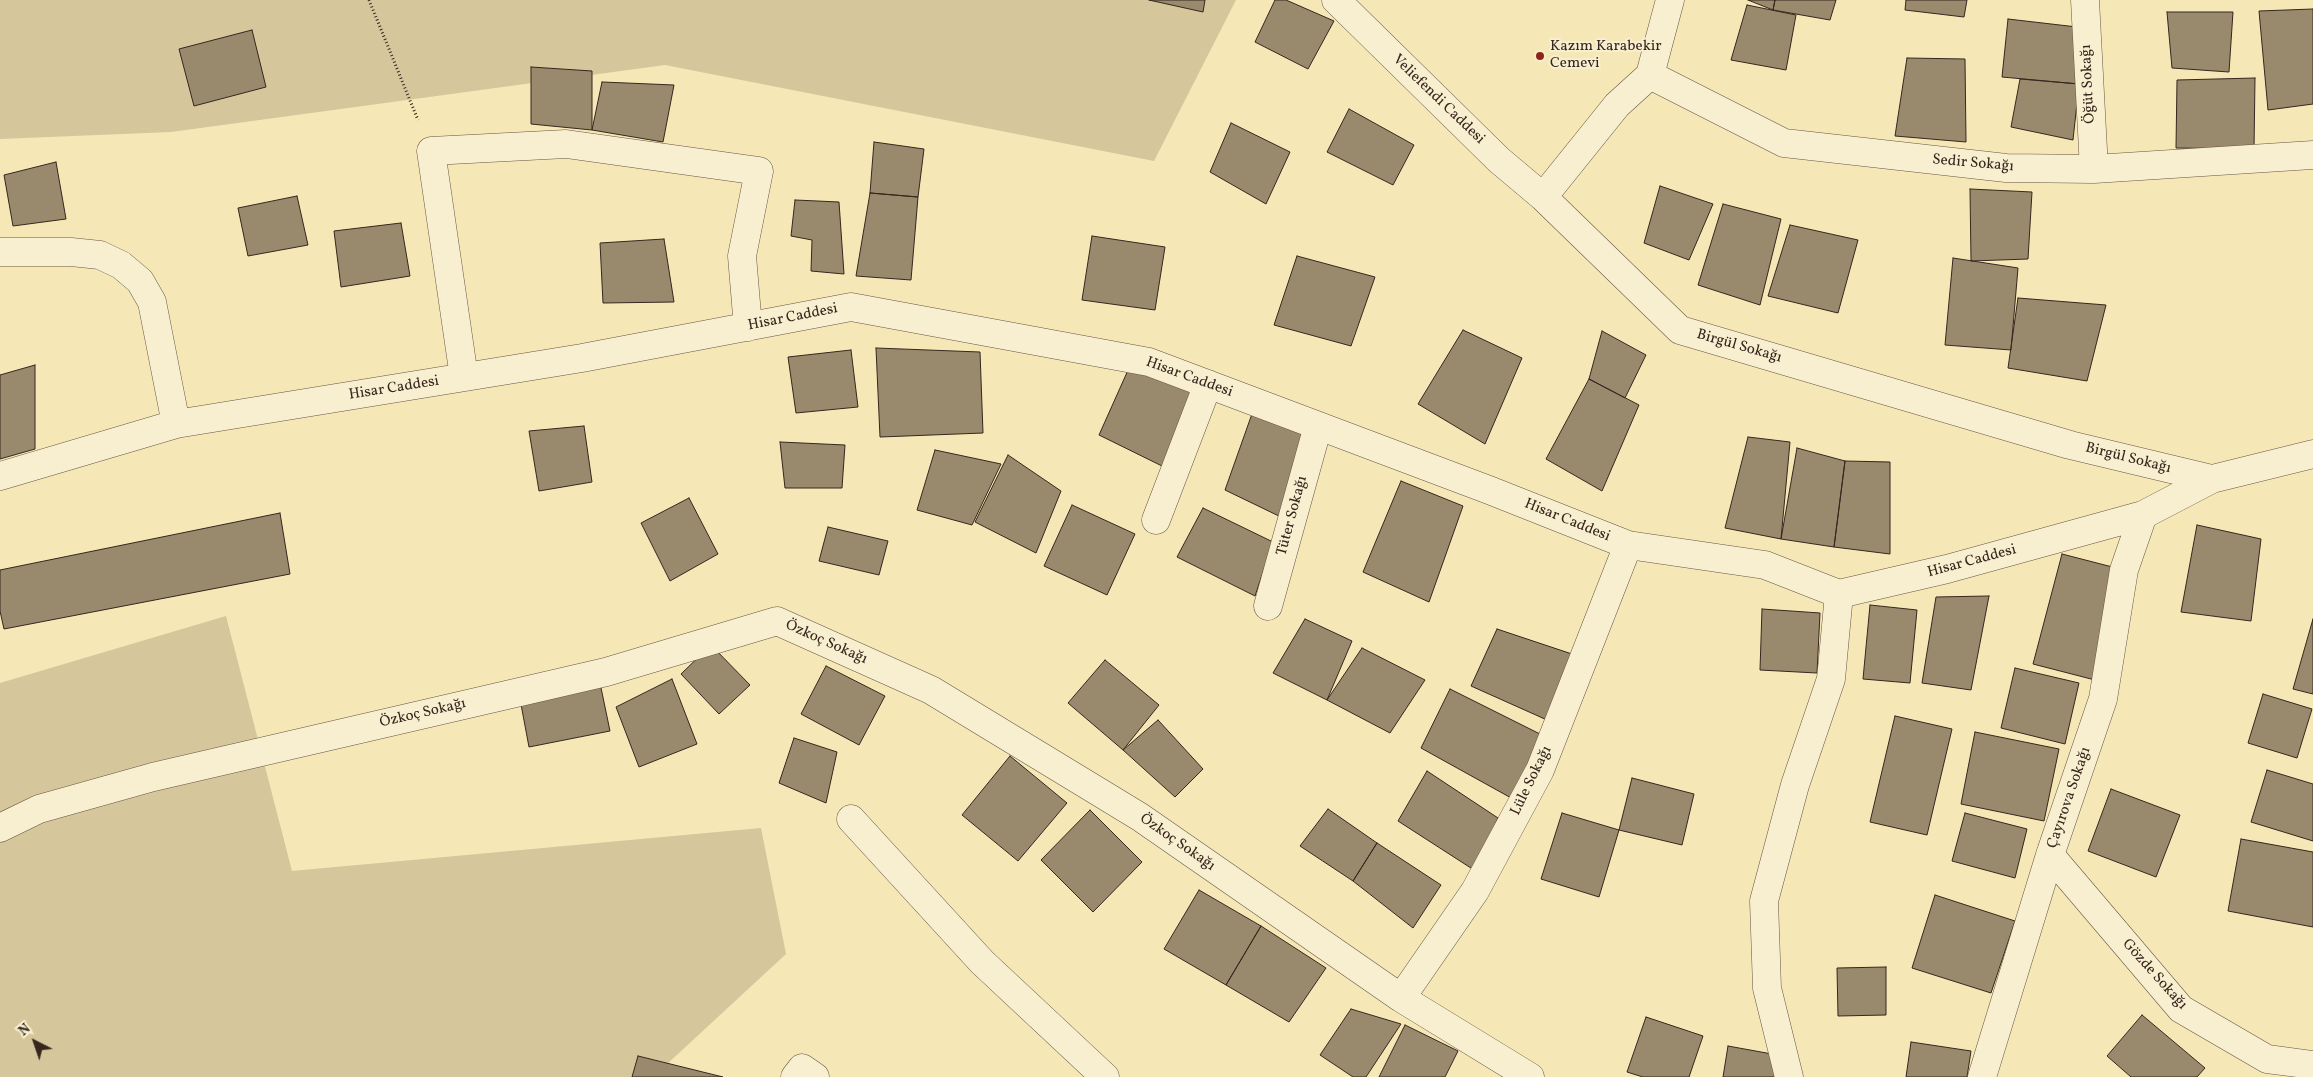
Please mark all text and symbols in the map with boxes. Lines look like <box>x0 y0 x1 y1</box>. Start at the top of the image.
place label: Kazım Karabekir Cemevi <box>1550 38 1662 73</box>
street label: Öğüt Sokağı <box>2078 44 2100 124</box>
marker: Kazım Karabekir Cemevi <box>1534 50 1546 62</box>
street label: Veliefendi Caddesi <box>1388 51 1488 149</box>
street label: Sedir Sokağı <box>1932 151 2014 177</box>
street label: Hisar Caddesi <box>747 300 839 336</box>
street label: Birgül Sokağı <box>1694 326 1784 368</box>
street label: Hisar Caddesi <box>1143 354 1235 402</box>
street label: Hisar Caddesi <box>348 373 440 405</box>
street label: Birgül Sokağı <box>2083 440 2173 478</box>
street label: Tüter Sokağı <box>1274 474 1312 558</box>
street label: Hisar Caddesi <box>1521 496 1613 546</box>
street label: Hisar Caddesi <box>1926 542 2018 582</box>
street label: Özkoç Sokağı <box>782 617 870 669</box>
street label: Özkoç Sokağı <box>378 695 468 733</box>
street label: Lüle Sokağı <box>1507 743 1557 819</box>
street label: Çayırova Sokağı <box>2044 745 2096 851</box>
street label: Özkoç Sokağı <box>1136 810 1218 876</box>
street label: Gözde Sokağı <box>2118 936 2190 1014</box>
north arrow <box>10 1017 60 1067</box>
text: N <box>15 1020 35 1041</box>

